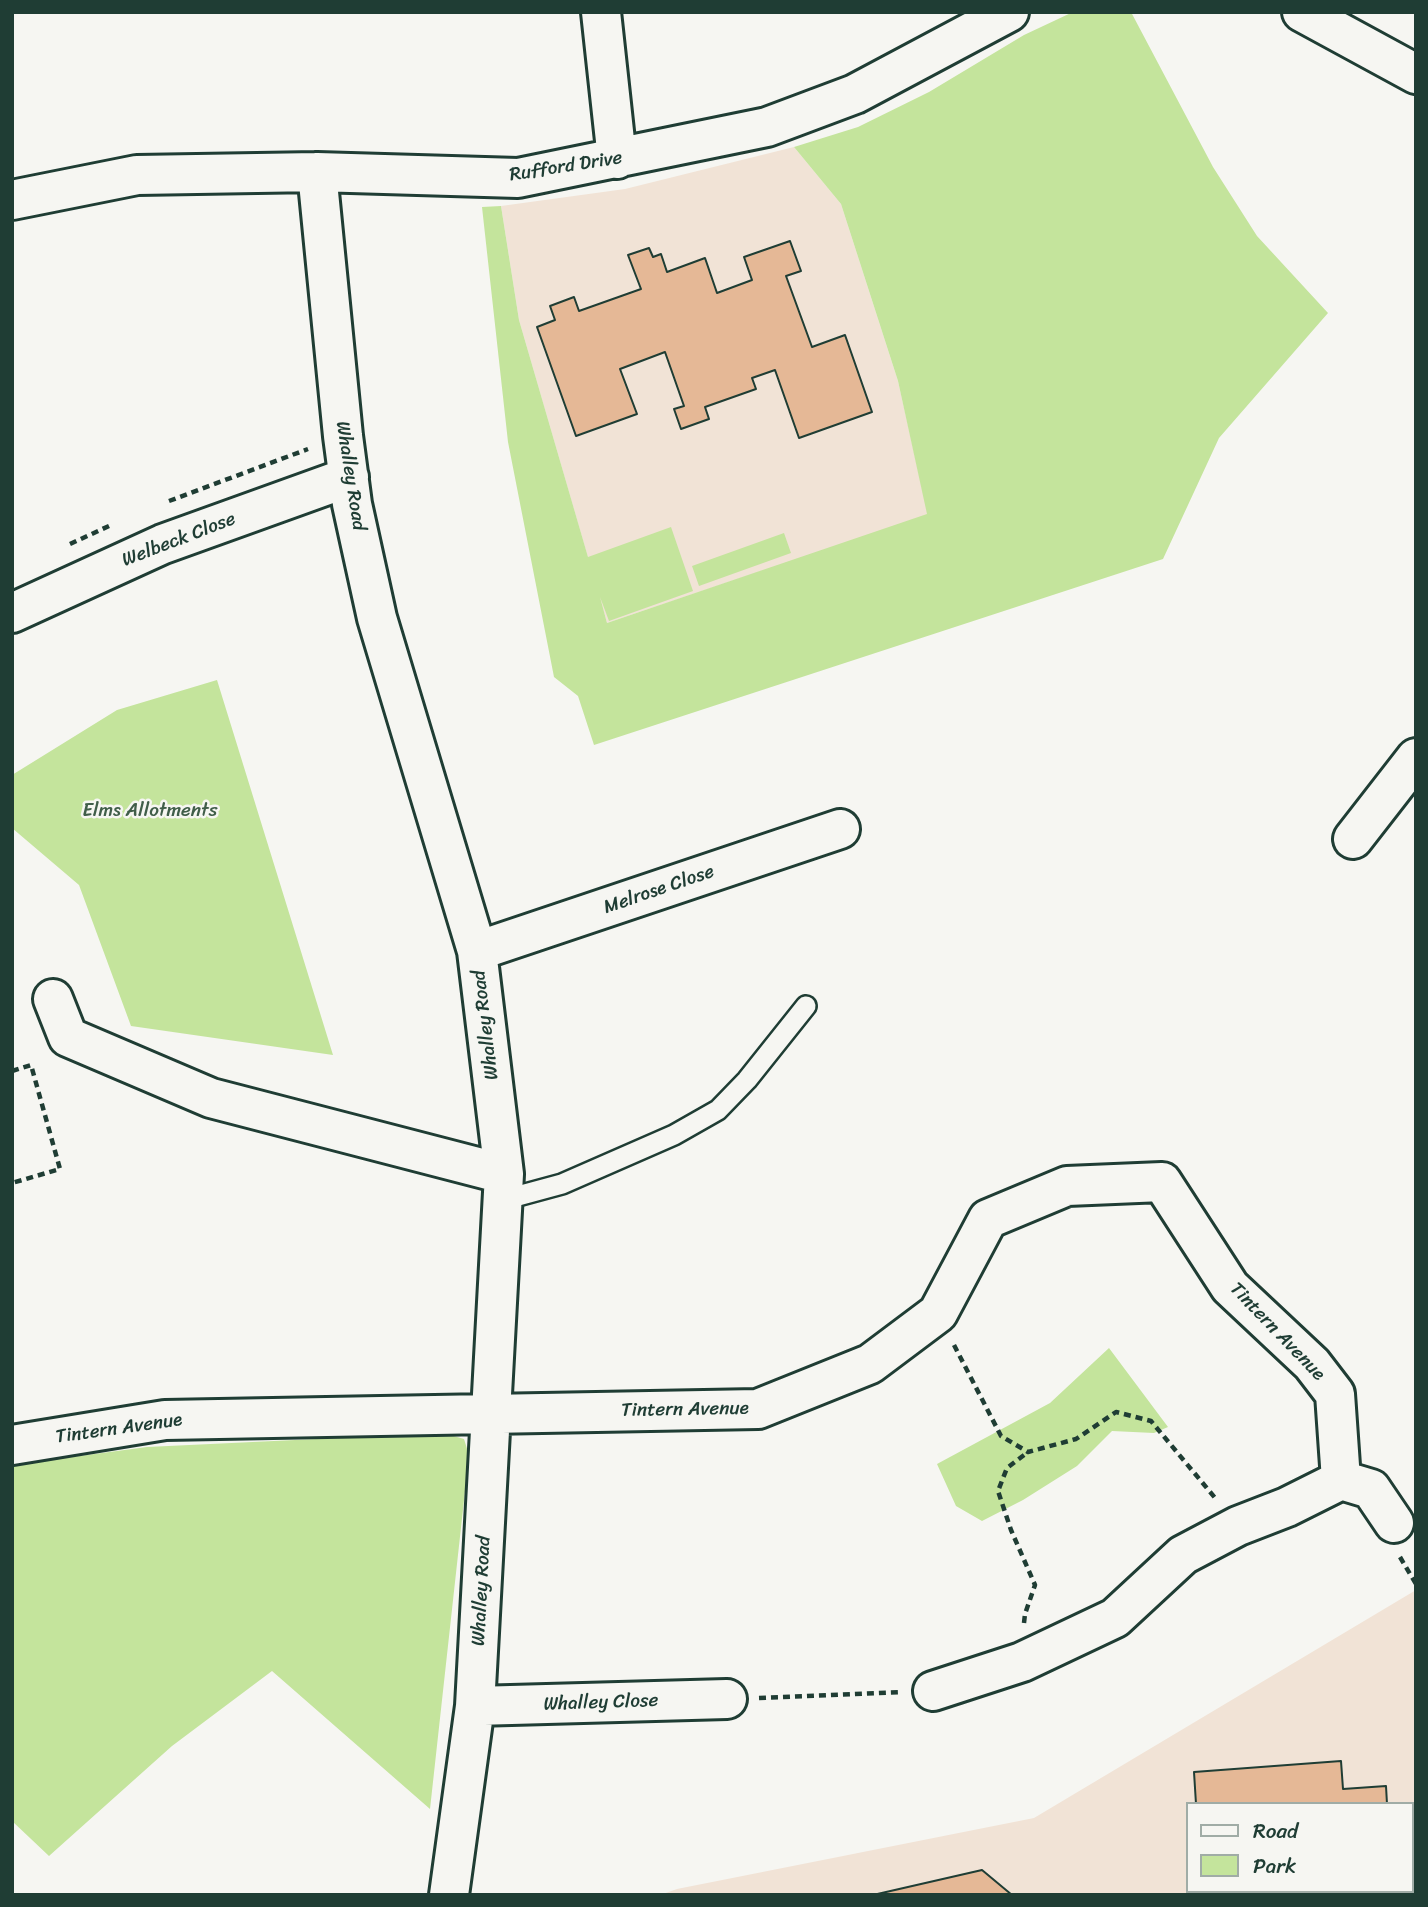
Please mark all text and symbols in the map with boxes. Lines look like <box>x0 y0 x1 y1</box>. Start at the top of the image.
street label: Rufford Drive <box>508 147 624 187</box>
street label: Whalley Road <box>330 420 370 532</box>
street label: Welbeck Close <box>119 508 239 572</box>
park label: Elms Allotments <box>83 800 217 822</box>
street label: Melrose Close <box>601 860 717 920</box>
street label: Whalley Road <box>468 969 504 1081</box>
street label: Tintern Avenue <box>1224 1278 1330 1386</box>
street label: Tintern Avenue <box>621 1397 749 1423</box>
street label: Tintern Avenue <box>54 1409 184 1449</box>
street label: Whalley Road <box>468 1535 496 1647</box>
street label: Whalley Close <box>543 1690 659 1716</box>
legend <box>1186 1802 1414 1893</box>
text: Road <box>1253 1812 1298 1850</box>
text: Park <box>1253 1847 1296 1885</box>

